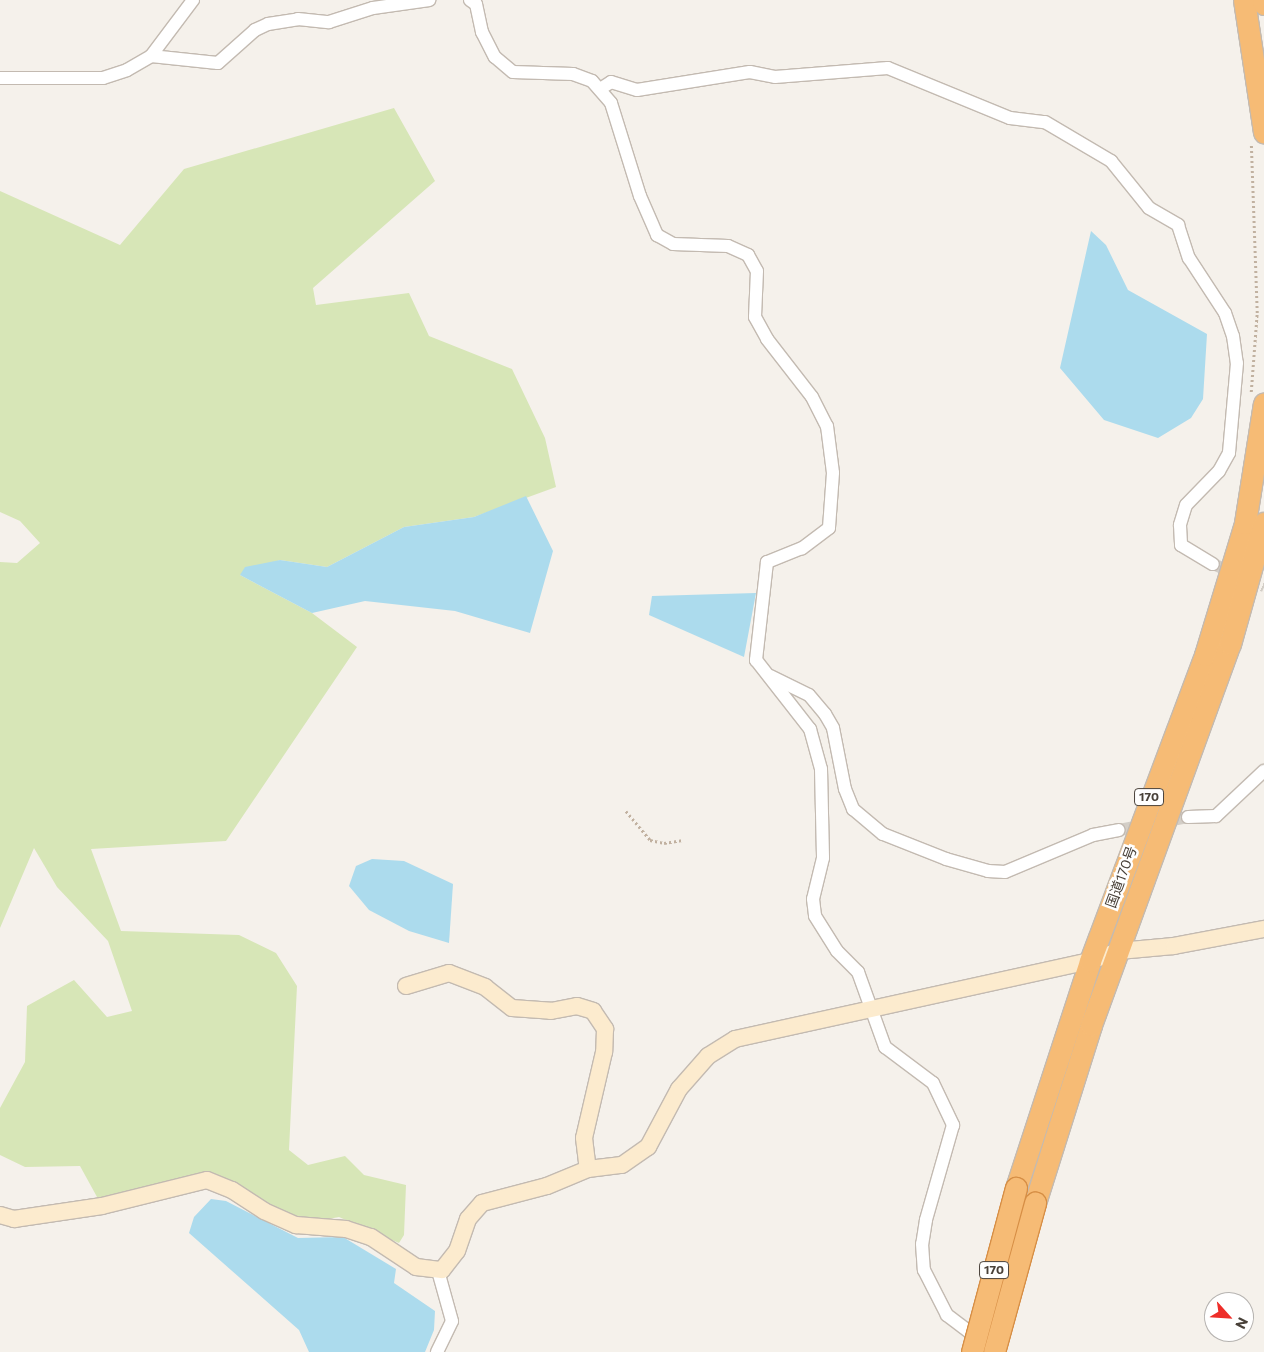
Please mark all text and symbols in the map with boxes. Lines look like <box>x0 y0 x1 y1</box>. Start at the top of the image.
road number: 170 <box>1134 788 1164 806</box>
street label: 国道170号 <box>1102 844 1140 910</box>
road number: 170 <box>979 1260 1009 1280</box>
north arrow <box>1204 1292 1254 1342</box>
text: N <box>1232 1315 1252 1332</box>

